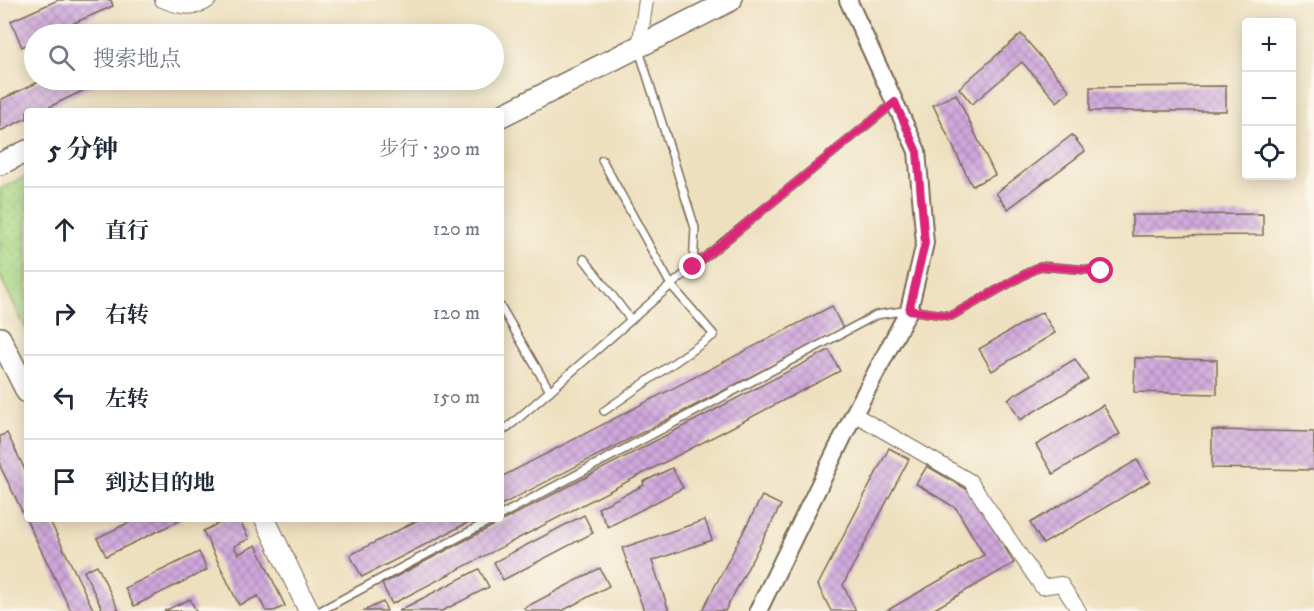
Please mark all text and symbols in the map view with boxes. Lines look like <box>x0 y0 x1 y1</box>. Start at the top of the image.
map controls <box>1242 18 1296 180</box>
button: + <box>1242 18 1296 72</box>
search box <box>24 24 504 90</box>
icon: search <box>45 41 78 74</box>
text: 搜索地点 <box>93 46 181 73</box>
button: − <box>1242 72 1296 126</box>
button: locate <box>1242 126 1296 180</box>
text: 5 分钟 <box>48 134 119 167</box>
text: 步行 · 390 m <box>379 137 480 162</box>
icon: ahead <box>48 213 81 246</box>
text: 120 m <box>433 217 480 242</box>
text: 直行 <box>105 218 149 245</box>
route end <box>679 253 705 279</box>
route start <box>1087 257 1113 283</box>
icon: right <box>48 297 81 330</box>
text: 120 m <box>433 301 480 326</box>
text: 右转 <box>105 302 149 329</box>
icon: left <box>48 381 81 414</box>
text: 150 m <box>433 385 480 410</box>
text: 左转 <box>105 386 149 413</box>
icon: arrive <box>48 465 81 498</box>
text: 到达目的地 <box>105 470 215 497</box>

